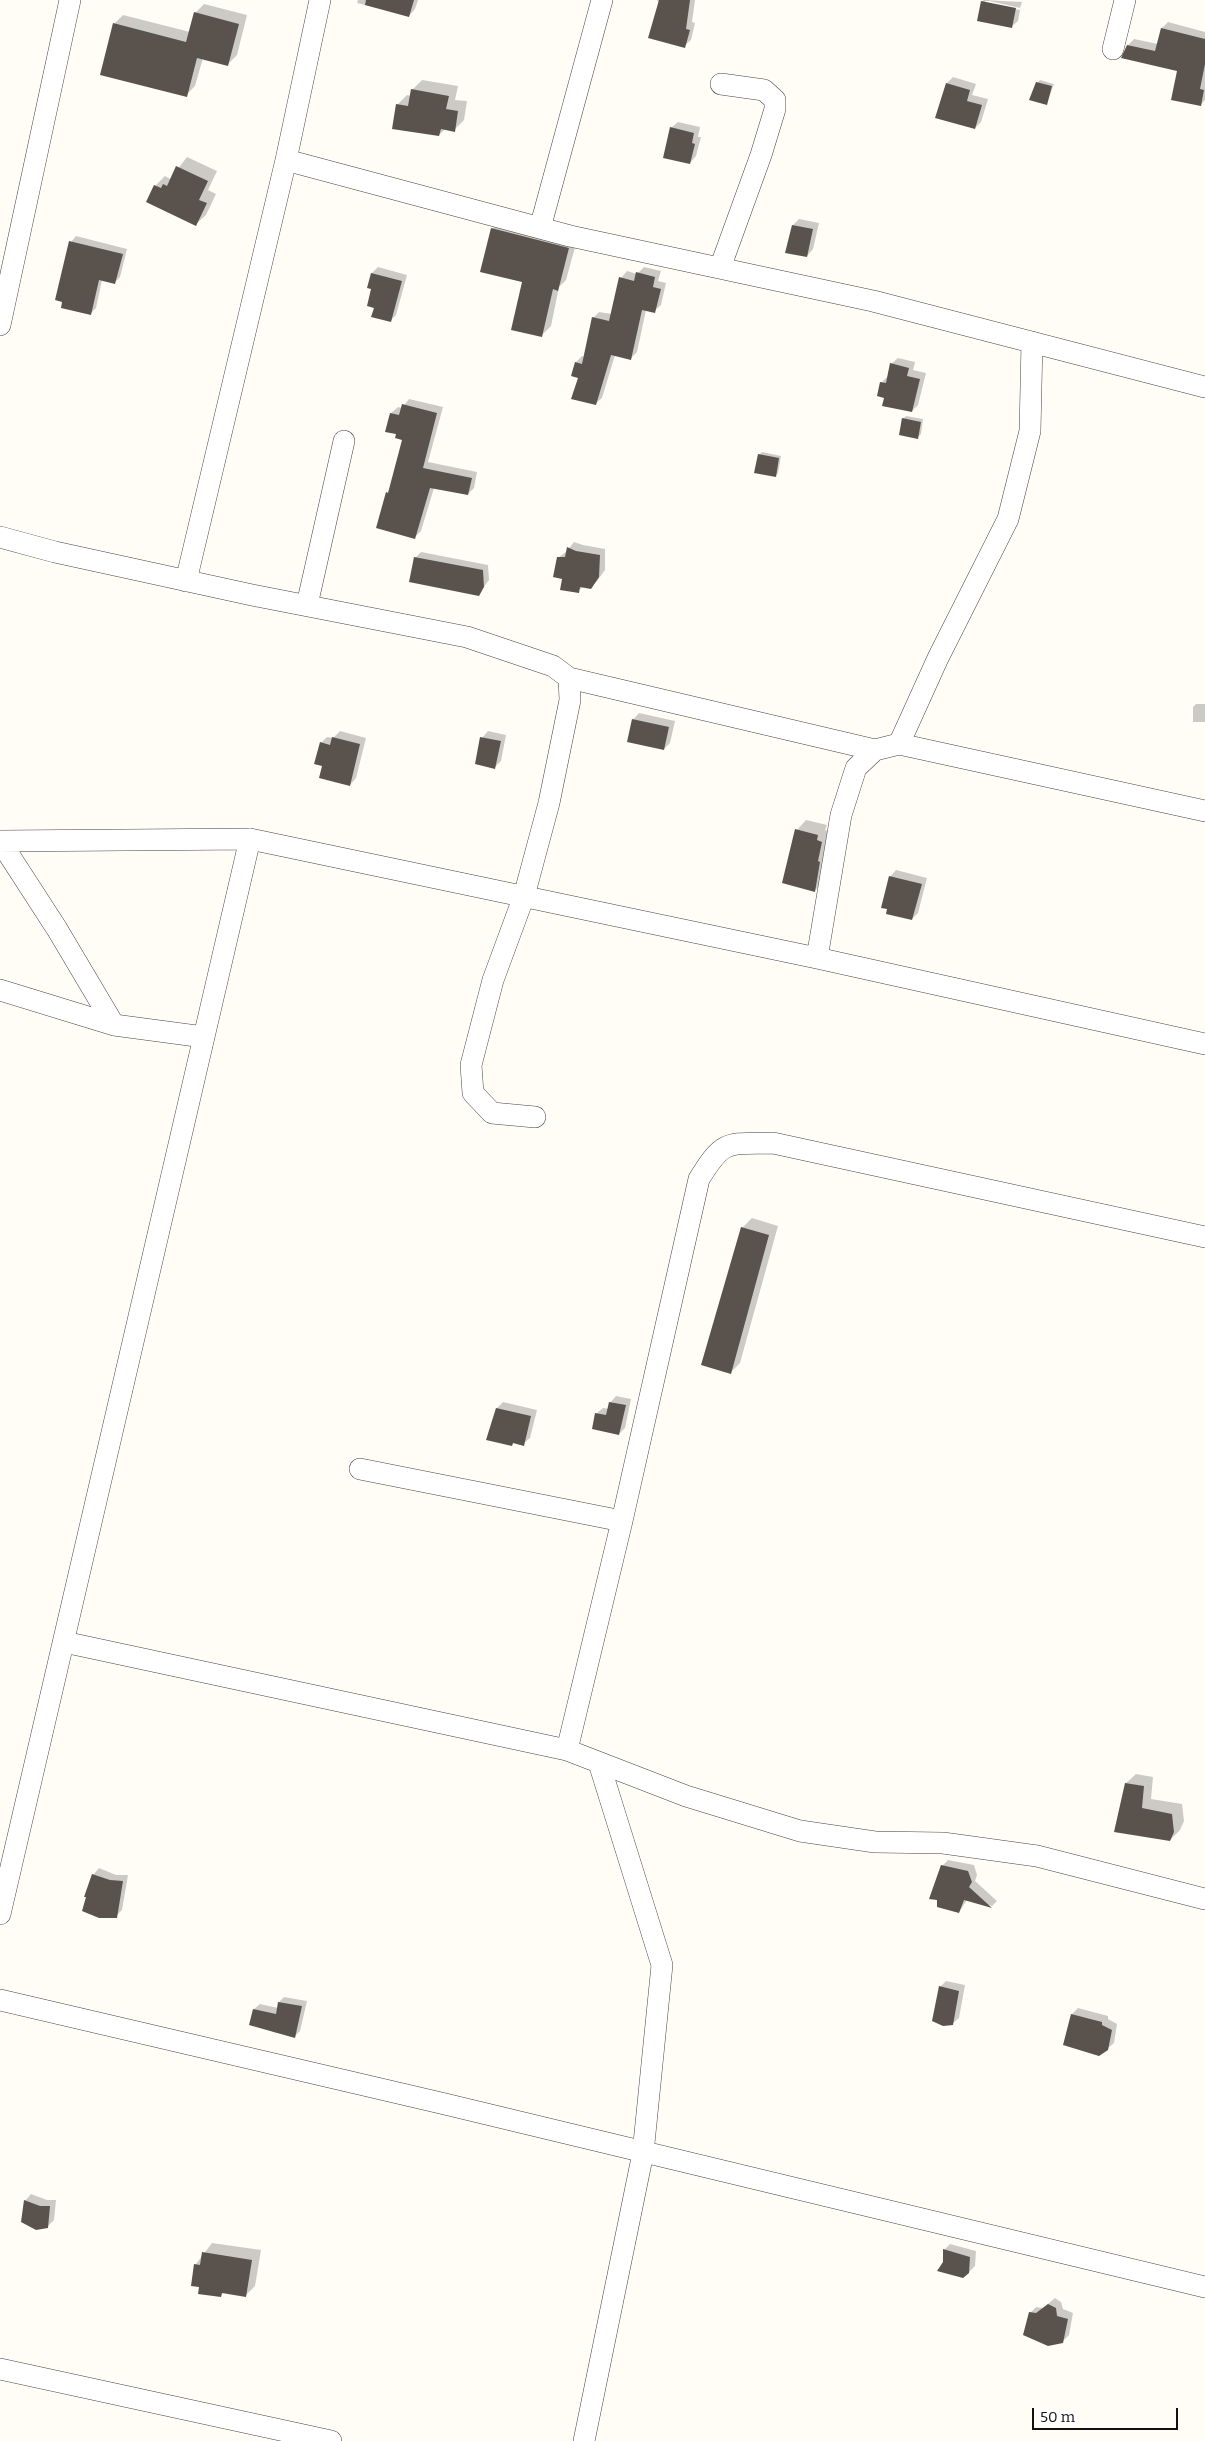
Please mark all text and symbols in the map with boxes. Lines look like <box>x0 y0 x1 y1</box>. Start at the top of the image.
scale bar <box>1035 2398 1181 2430</box>
text: 50 m <box>1040 2408 1075 2426</box>

